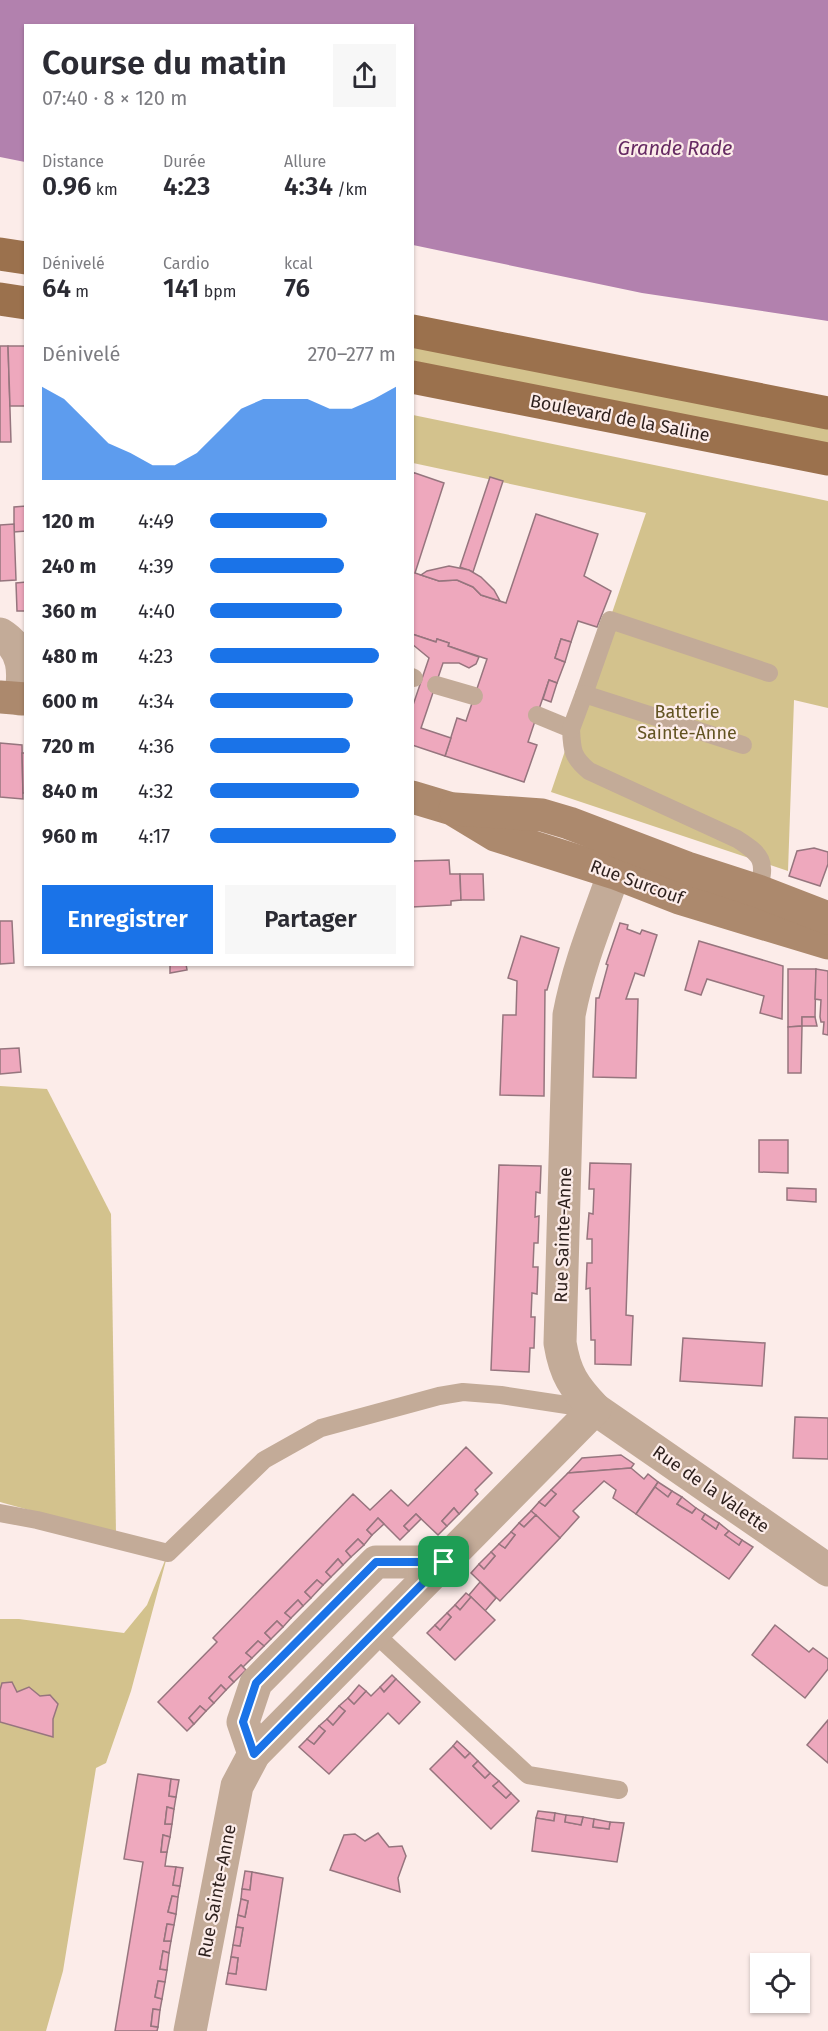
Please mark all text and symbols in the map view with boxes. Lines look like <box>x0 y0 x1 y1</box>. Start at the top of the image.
text: Course du matin <box>42 43 287 83</box>
button: share <box>333 44 396 107</box>
text: 07:40 · 8 × 120 m <box>42 86 187 110</box>
water label: Grande Rade <box>618 136 732 160</box>
text: Distance <box>42 152 104 171</box>
text: Durée <box>163 152 206 171</box>
text: Allure <box>284 152 326 171</box>
text: 0.96 <box>42 171 92 202</box>
text: 4:23 <box>163 171 210 202</box>
text: 4:34 <box>284 171 333 202</box>
text: km <box>92 180 118 199</box>
text: /km <box>333 180 367 199</box>
text: Dénivelé <box>42 254 105 273</box>
text: Cardio <box>163 254 210 273</box>
text: kcal <box>284 254 313 273</box>
text: 64 <box>42 273 71 304</box>
text: 141 <box>163 273 199 304</box>
text: 76 <box>284 273 310 304</box>
text: m <box>71 282 89 301</box>
text: bpm <box>199 282 236 301</box>
text: Dénivelé <box>42 342 120 366</box>
text: 270–277 m <box>307 342 396 366</box>
street label: Boulevard de la Saline <box>528 390 712 446</box>
text: 120 m <box>42 509 95 533</box>
text: 4:49 <box>138 509 174 533</box>
text: 240 m <box>42 554 96 578</box>
text: 4:39 <box>138 554 174 578</box>
text: 360 m <box>42 599 97 623</box>
text: 4:40 <box>138 599 175 623</box>
text: 480 m <box>42 644 98 668</box>
text: 4:23 <box>138 644 173 668</box>
text: 600 m <box>42 689 98 713</box>
text: 4:34 <box>138 689 174 713</box>
park label: Batterie Sainte-Anne <box>637 701 737 744</box>
text: 720 m <box>42 734 95 758</box>
text: 4:36 <box>138 734 174 758</box>
text: 840 m <box>42 779 98 803</box>
text: 4:32 <box>138 779 173 803</box>
text: 960 m <box>42 824 98 848</box>
text: 4:17 <box>138 824 170 848</box>
street label: Rue Surcouf <box>587 855 689 910</box>
button: Enregistrer <box>42 885 213 954</box>
button: Partager <box>225 885 396 954</box>
street label: Rue Sainte-Anne <box>550 1167 576 1303</box>
street label: Rue de la Valette <box>648 1441 774 1537</box>
pin <box>418 1536 469 1587</box>
icon: arrive <box>427 1545 460 1578</box>
street label: Rue Sainte-Anne <box>193 1822 241 1960</box>
map controls <box>750 1953 810 2013</box>
button: locate <box>750 1953 810 2013</box>

